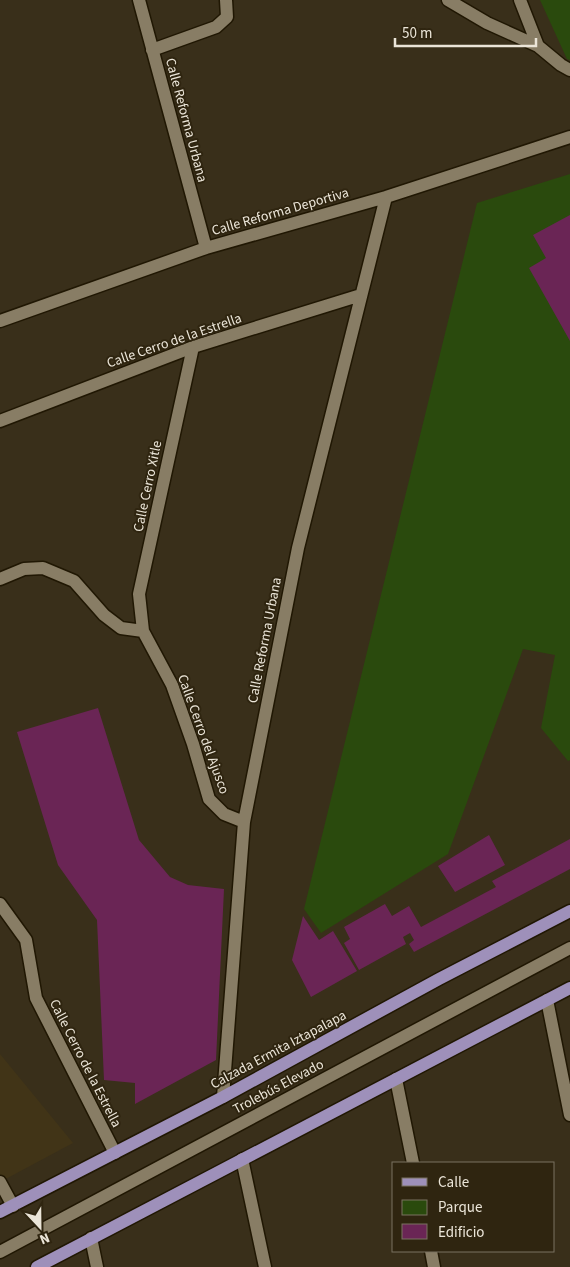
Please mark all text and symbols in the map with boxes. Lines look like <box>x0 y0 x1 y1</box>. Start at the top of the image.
scale bar <box>395 15 536 47</box>
text: 50 m <box>402 23 432 44</box>
street label: Calle Reforma Urbana <box>160 56 212 185</box>
street label: Calle Reforma Deportiva <box>209 183 351 241</box>
street label: Calle Cerro de la Estrella <box>104 308 244 373</box>
street label: Calle Cerro Xitle <box>129 439 167 534</box>
street label: Calle Reforma Urbana <box>243 576 287 705</box>
street label: Calle Cerro del Ajusco <box>172 672 234 797</box>
street label: Calle Cerro de la Estrella <box>44 996 126 1131</box>
street label: Calzada Ermita Iztapalapa <box>207 1005 350 1094</box>
street label: Trolebús Elevado <box>229 1054 327 1119</box>
legend <box>392 1162 555 1252</box>
text: Calle <box>438 1172 469 1193</box>
text: Parque <box>438 1197 482 1218</box>
north arrow <box>15 1202 65 1252</box>
text: Edificio <box>438 1222 485 1243</box>
text: N <box>36 1227 53 1249</box>

